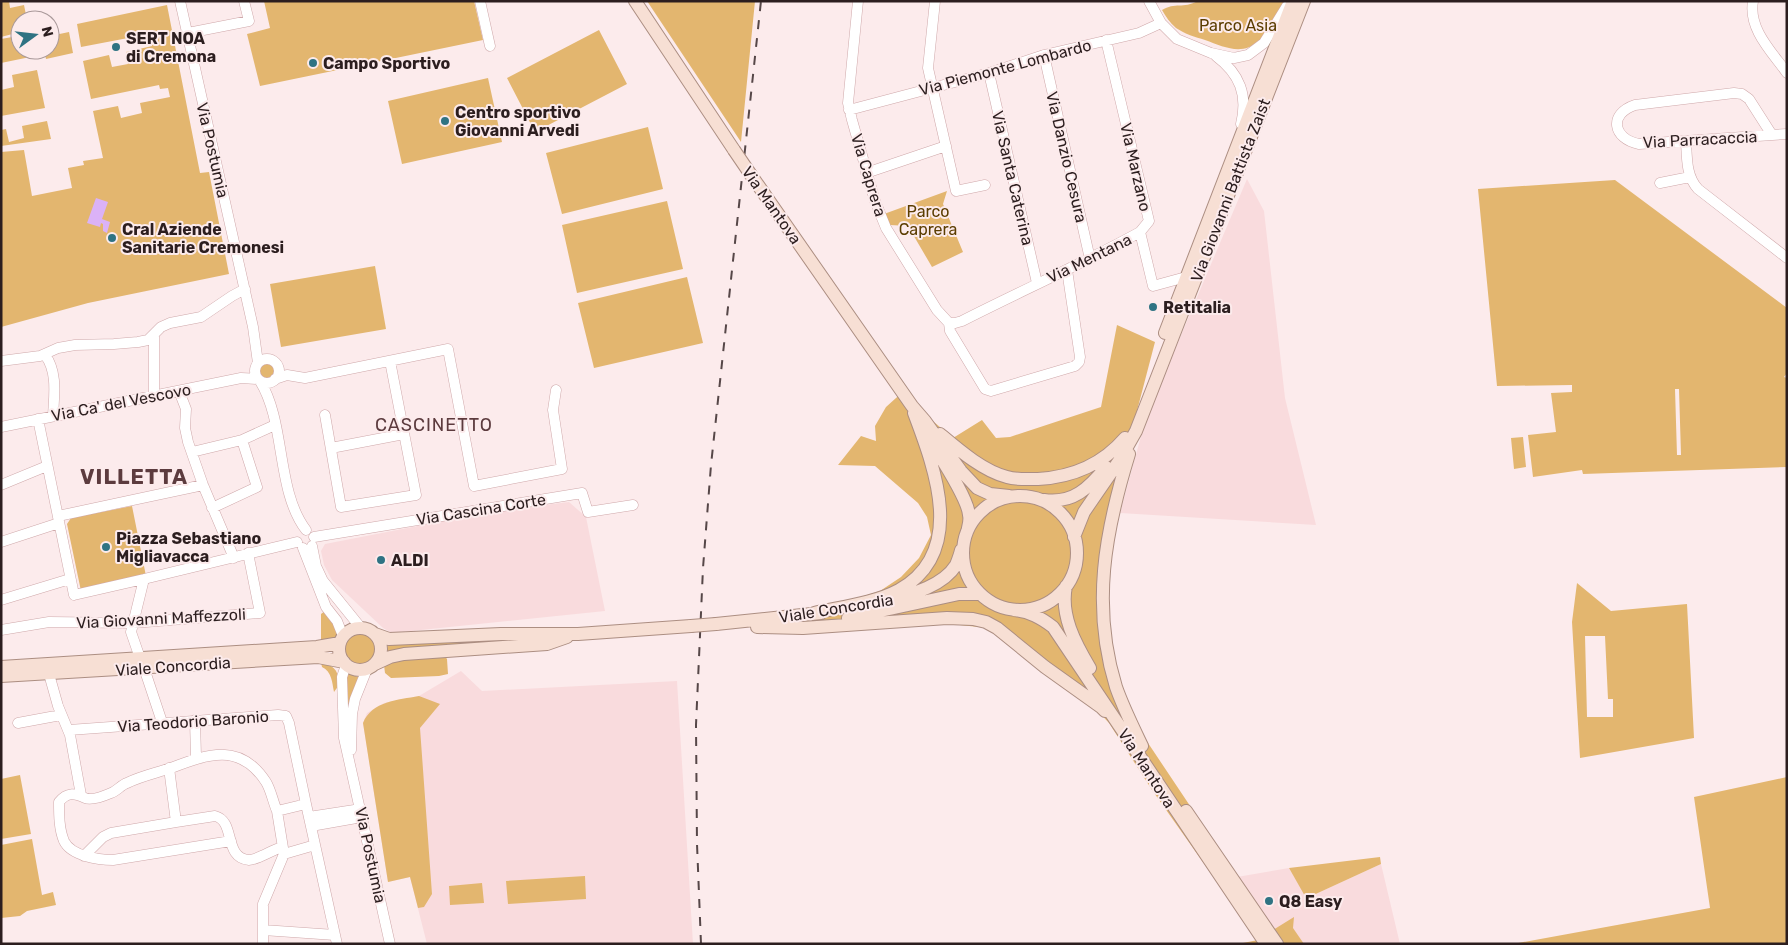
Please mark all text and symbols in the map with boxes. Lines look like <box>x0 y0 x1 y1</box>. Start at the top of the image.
north arrow <box>10 10 60 60</box>
park label: Parco Asia <box>1199 16 1277 35</box>
text: N <box>38 25 57 39</box>
place label: SERT NOA di Cremona <box>126 29 216 66</box>
street label: Via Piemonte Lombardo <box>917 35 1093 100</box>
marker: SERT NOA di Cremona <box>110 41 122 53</box>
place label: Campo Sportivo <box>323 54 451 73</box>
marker: Campo Sportivo <box>307 57 319 69</box>
street label: Via Danzio Cesura <box>1042 90 1091 224</box>
street label: Via Giovanni Battista Zaist <box>1187 96 1274 285</box>
street label: Via Postumia <box>192 101 233 200</box>
place label: Centro sportivo Giovanni Arvedi <box>455 103 581 140</box>
street label: Via Santa Caterina <box>988 109 1037 247</box>
marker: Centro sportivo Giovanni Arvedi <box>439 115 451 127</box>
street label: Via Marzano <box>1116 121 1155 213</box>
street label: Via Parracaccia <box>1642 127 1758 152</box>
street label: Via Caprera <box>847 131 890 219</box>
street label: Via Mantova <box>738 163 805 248</box>
park label: Parco Caprera <box>899 202 957 239</box>
place label: Cral Aziende Sanitarie Cremonesi <box>122 220 284 257</box>
street label: Via Mentana <box>1044 230 1135 287</box>
marker: Cral Aziende Sanitarie Cremonesi <box>106 232 118 244</box>
place label: Retitalia <box>1163 298 1231 317</box>
marker: Retitalia <box>1147 301 1159 313</box>
street label: Via Ca' del Vescovo <box>50 380 192 425</box>
district label: CASCINETTO <box>375 414 493 436</box>
district label: VILLETTA <box>80 464 188 489</box>
street label: Via Cascina Corte <box>415 490 547 529</box>
place label: Piazza Sebastiano Migliavacca <box>116 529 262 566</box>
marker: Piazza Sebastiano Migliavacca <box>100 541 112 553</box>
place label: ALDI <box>391 551 429 570</box>
marker: ALDI <box>375 554 387 566</box>
street label: Viale Concordia <box>778 590 895 627</box>
street label: Via Giovanni Maffezzoli <box>76 605 246 632</box>
street label: Viale Concordia <box>115 653 231 680</box>
street label: Via Teodorio Baronio <box>117 707 269 736</box>
street label: Via Mantova <box>1114 725 1179 811</box>
street label: Via Postumia <box>351 806 390 905</box>
place label: Q8 Easy <box>1279 892 1343 911</box>
marker: Q8 Easy <box>1263 895 1275 907</box>

